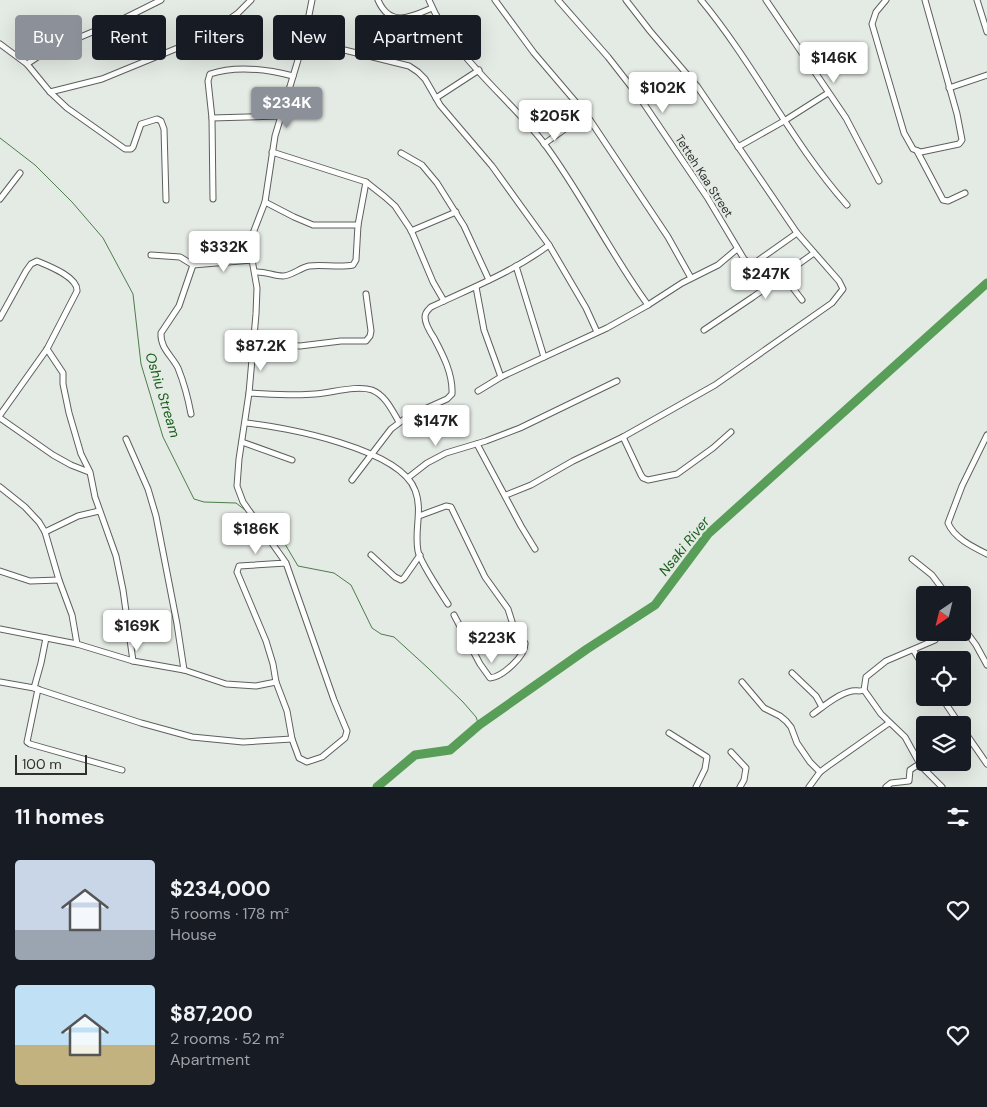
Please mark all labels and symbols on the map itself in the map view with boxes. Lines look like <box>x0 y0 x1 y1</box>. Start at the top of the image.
pin: $146K <box>799 42 869 84</box>
pin: $102K <box>628 72 698 114</box>
pin: $234K <box>252 86 322 129</box>
pin: $205K <box>520 100 590 142</box>
street label: Tetteh Kaa Street <box>671 132 737 221</box>
pin: $332K <box>189 230 259 273</box>
pin: $247K <box>731 258 801 300</box>
pin: $87.2K <box>220 330 302 372</box>
water label: Oshiu Stream <box>142 350 184 440</box>
pin: $147K <box>401 404 471 447</box>
pin: $186K <box>221 512 291 555</box>
water label: Nsaki River <box>655 512 714 579</box>
north arrow <box>916 586 971 641</box>
pin: $169K <box>102 610 172 652</box>
pin: $223K <box>457 622 527 664</box>
scale bar <box>15 752 88 775</box>

